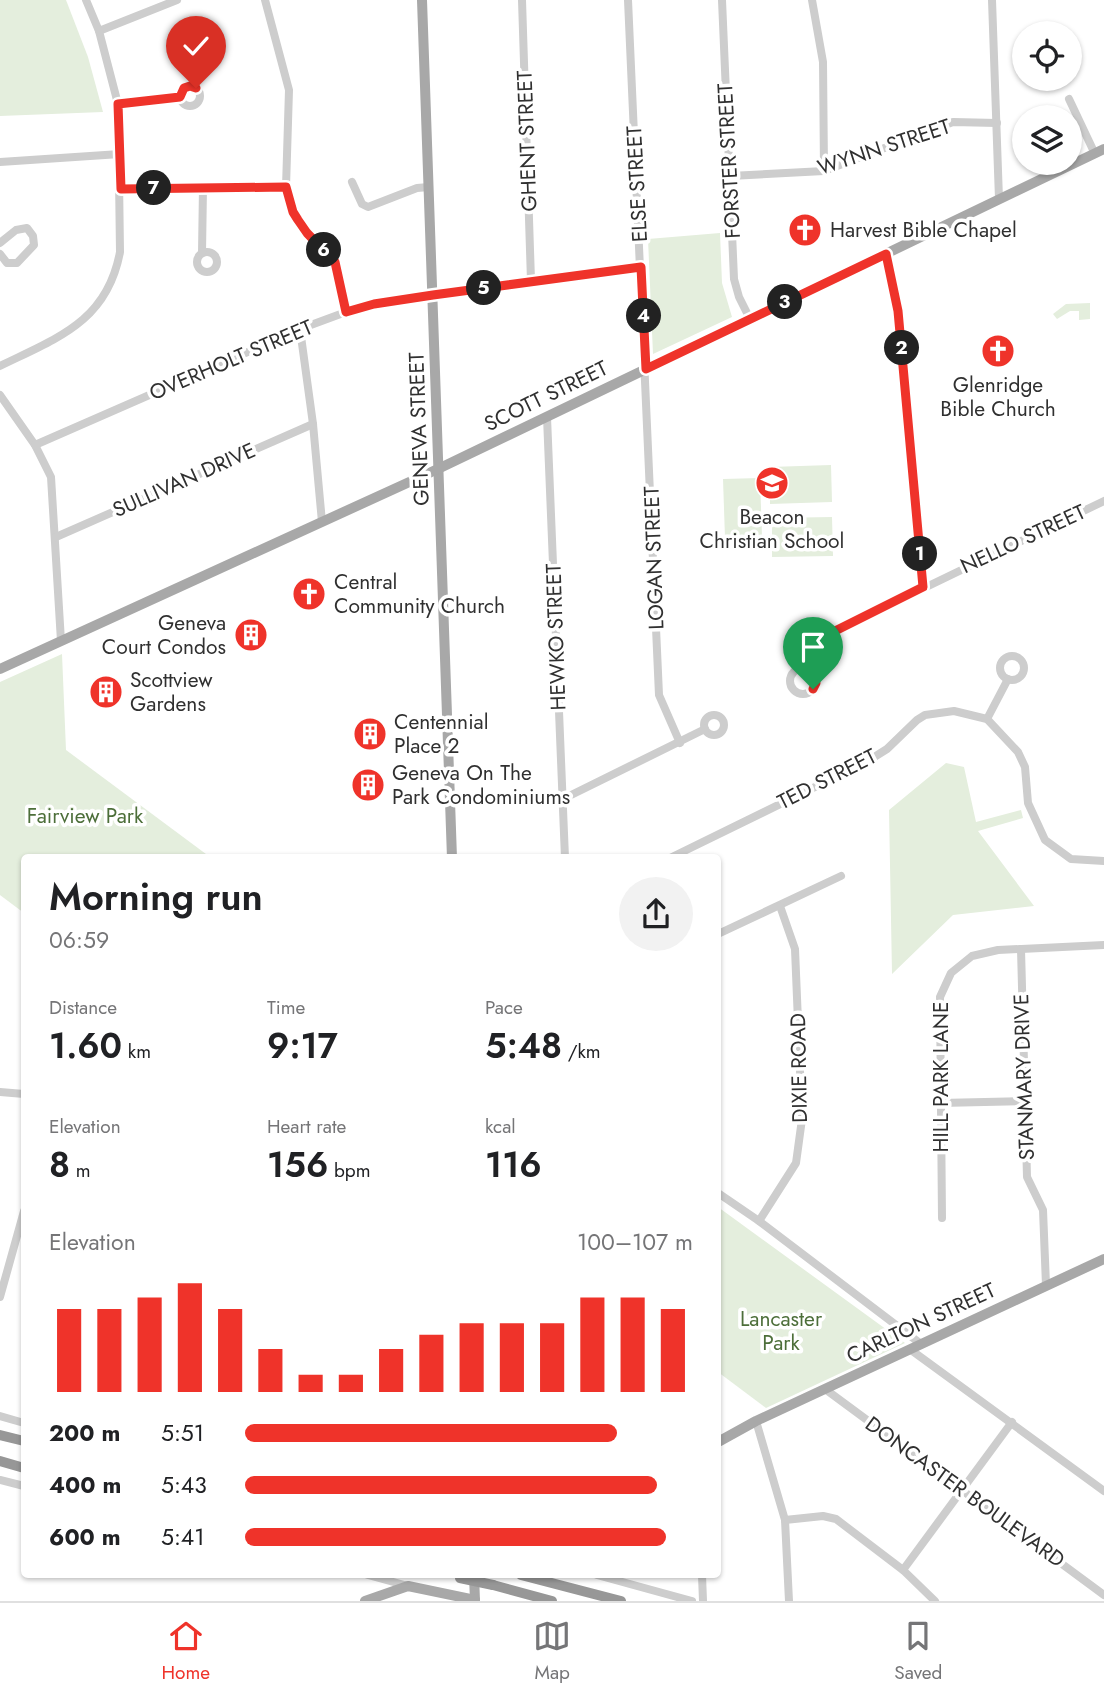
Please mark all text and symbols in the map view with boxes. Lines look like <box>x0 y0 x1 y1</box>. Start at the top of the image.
pin <box>166 16 226 88</box>
map controls <box>1012 21 1082 175</box>
button: locate <box>1012 21 1082 91</box>
icon: check <box>177 27 215 65</box>
street label: GHENT STREET <box>510 70 544 212</box>
street label: FORSTER STREET <box>710 82 748 239</box>
button: layers <box>1012 105 1082 175</box>
street label: WYNN STREET <box>814 111 955 183</box>
street label: ELSE STREET <box>619 125 655 243</box>
pin: 7 <box>136 170 172 206</box>
text: 7 <box>148 174 159 201</box>
church icon: Harvest Bible Chapel <box>786 211 824 249</box>
place label: Harvest Bible Chapel <box>830 215 1017 245</box>
pin: 6 <box>306 232 342 268</box>
text: 6 <box>317 236 330 263</box>
pin: 5 <box>466 270 502 306</box>
text: 5 <box>477 274 490 301</box>
pin: 3 <box>768 284 802 320</box>
text: 3 <box>779 288 790 315</box>
pin: 4 <box>626 298 662 334</box>
text: 4 <box>637 302 650 329</box>
street label: OVERHOLT STREET <box>145 312 317 408</box>
pin: 2 <box>884 330 920 366</box>
church icon: Glenridge Bible Church <box>979 332 1017 370</box>
text: 2 <box>895 334 908 361</box>
street label: GENEVA STREET <box>401 352 437 506</box>
street label: SCOTT STREET <box>479 353 613 439</box>
place label: Glenridge Bible Church <box>940 370 1056 424</box>
street label: SULLIVAN DRIVE <box>108 435 260 525</box>
school or university icon: Beacon Christian School <box>753 464 791 502</box>
street label: LOGAN STREET <box>636 486 671 630</box>
street label: NELLO STREET <box>956 497 1091 581</box>
place label: Beacon Christian School <box>700 502 844 556</box>
pin: 1 <box>902 536 937 572</box>
text: 1 <box>915 540 924 567</box>
street label: HEWKO STREET <box>538 563 574 711</box>
place label: Central Community Church <box>334 567 505 621</box>
church icon: Central Community Church <box>290 575 328 613</box>
place label: Geneva Court Condos <box>102 608 226 662</box>
building icon: Geneva Court Condos <box>232 616 270 654</box>
pin <box>783 617 843 689</box>
icon: arrive <box>794 628 832 666</box>
place label: Scottview Gardens <box>130 665 213 719</box>
building icon: Scottview Gardens <box>87 673 125 711</box>
place label: Centennial Place 2 <box>394 707 489 761</box>
building icon: Centennial Place 2 <box>351 715 389 753</box>
street label: TED STREET <box>772 741 882 817</box>
place label: Geneva On The Park Condominiums <box>392 758 570 812</box>
building icon: Geneva On The Park Condominiums <box>349 766 387 804</box>
park label: Fairview Park <box>27 801 144 831</box>
text: Morning run <box>49 869 263 924</box>
button: share <box>619 877 693 951</box>
text: 06:59 <box>49 923 109 957</box>
street label: STANMARY DRIVE <box>1006 993 1042 1161</box>
text: Distance <box>49 994 117 1021</box>
text: Time <box>267 994 305 1021</box>
text: Pace <box>485 994 523 1021</box>
street label: HILL PARK LANE <box>926 1002 956 1152</box>
street label: DIXIE ROAD <box>783 1013 815 1123</box>
text: 1.60 <box>49 1021 122 1071</box>
text: 9:17 <box>267 1021 338 1071</box>
text: 5:48 <box>485 1021 562 1071</box>
text: km <box>122 1038 151 1065</box>
text: /km <box>562 1038 601 1065</box>
text: Elevation <box>49 1113 121 1140</box>
text: Heart rate <box>267 1113 346 1140</box>
text: kcal <box>485 1113 516 1140</box>
text: 8 <box>49 1140 70 1190</box>
text: 156 <box>267 1140 328 1190</box>
text: 116 <box>485 1140 542 1190</box>
text: m <box>70 1157 91 1184</box>
text: bpm <box>328 1157 370 1184</box>
text: Elevation <box>49 1225 136 1259</box>
text: 100–107 m <box>577 1225 693 1259</box>
street label: CARLTON STREET <box>841 1275 1001 1371</box>
park label: Lancaster Park <box>740 1304 823 1358</box>
street label: DONCASTER BOULEVARD <box>859 1409 1071 1575</box>
text: 200 m <box>49 1416 120 1450</box>
text: 5:51 <box>161 1416 204 1450</box>
text: 400 m <box>49 1468 121 1502</box>
text: 5:43 <box>161 1468 207 1502</box>
text: 600 m <box>49 1520 121 1554</box>
text: 5:41 <box>161 1520 205 1554</box>
tab: Home <box>162 1617 210 1686</box>
tab: Map <box>533 1617 571 1686</box>
tab: Saved <box>894 1617 942 1686</box>

